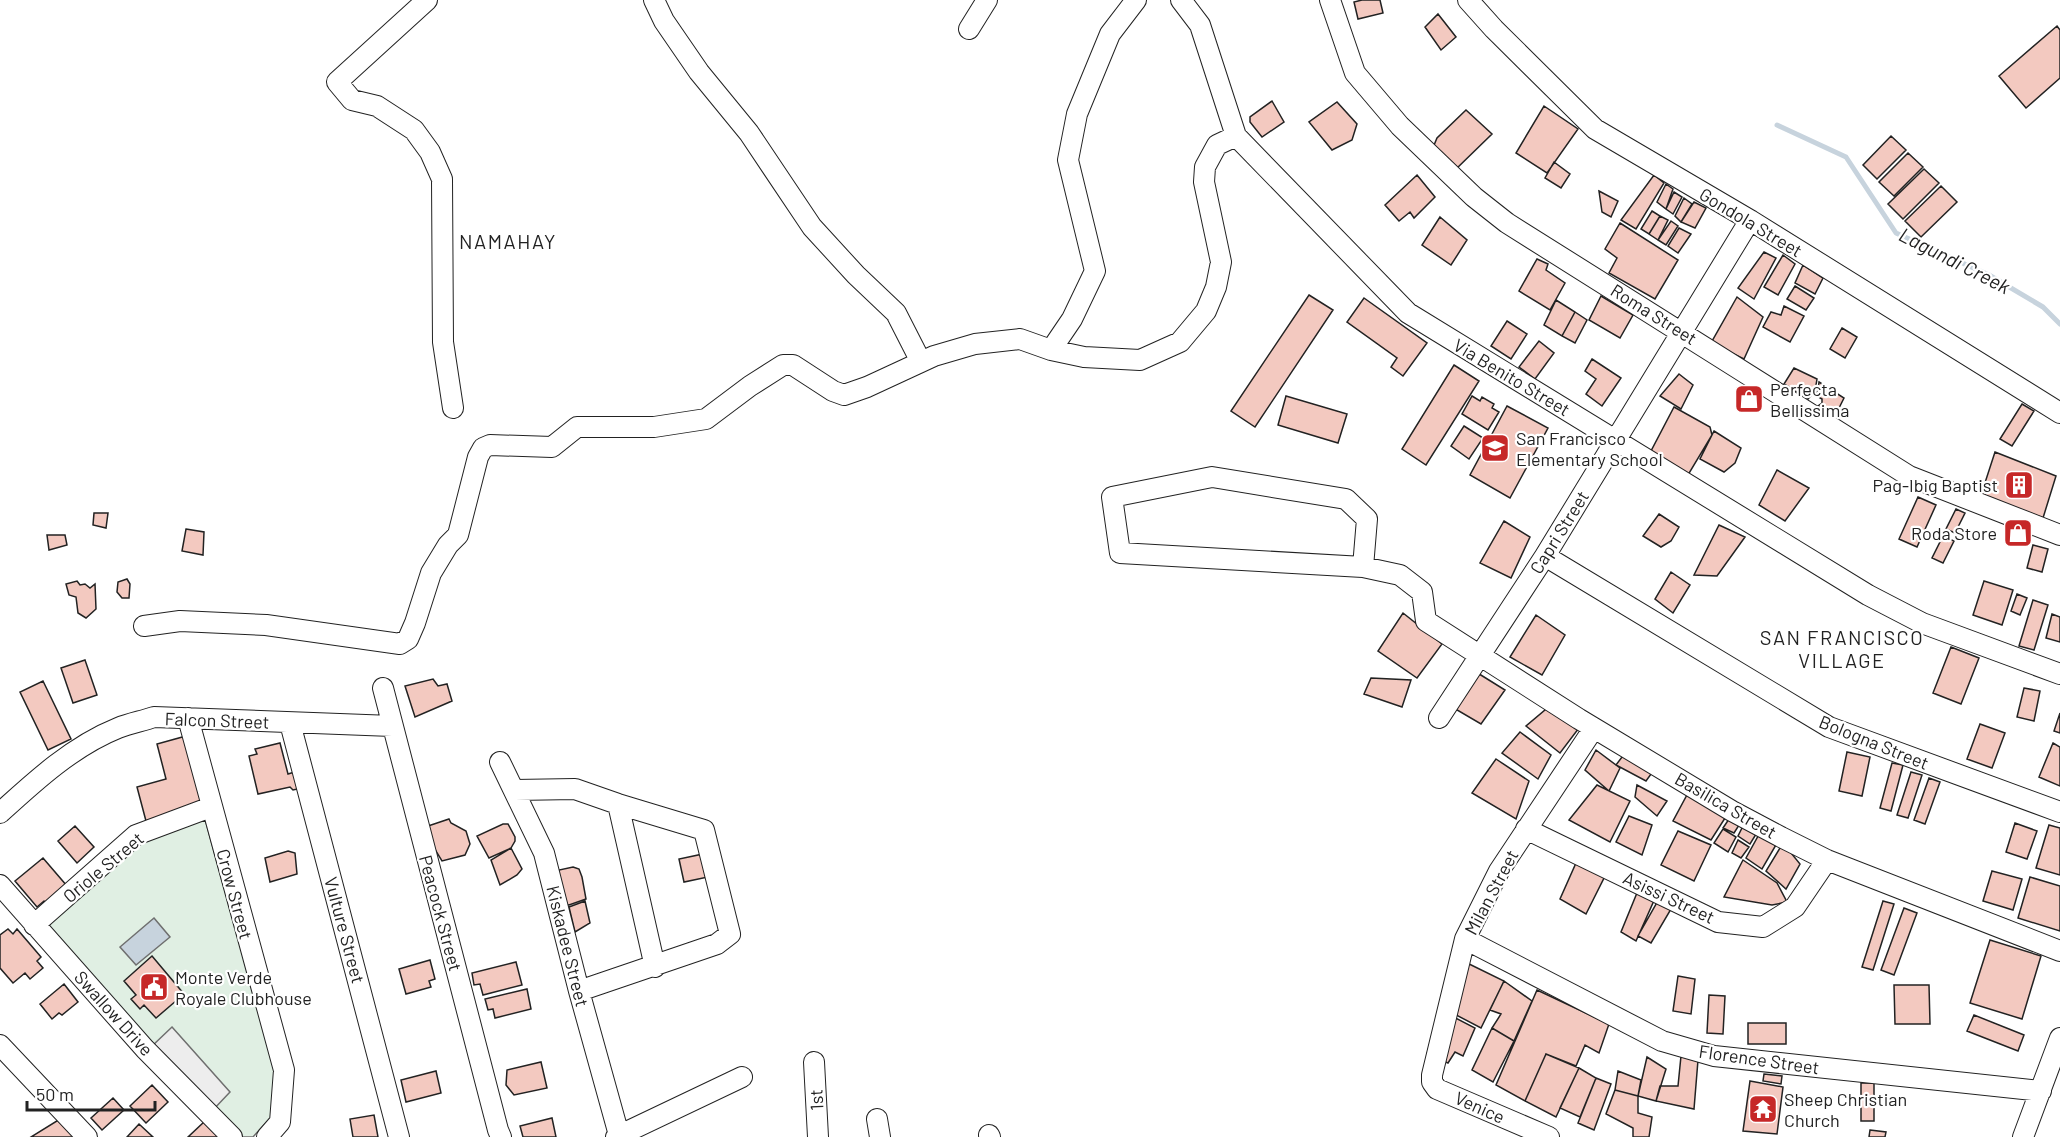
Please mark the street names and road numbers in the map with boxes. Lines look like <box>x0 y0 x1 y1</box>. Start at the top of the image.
street label: Gondola Street <box>1696 183 1806 261</box>
street label: Roma Street <box>1607 279 1701 349</box>
street label: Via Benito Street <box>1450 334 1574 420</box>
street label: Capri Street <box>1525 486 1593 578</box>
street label: Falcon Street <box>164 707 270 733</box>
street label: Bologna Street <box>1816 710 1932 774</box>
street label: Basilica Street <box>1671 767 1781 843</box>
street label: Oriole Street <box>58 827 148 907</box>
street label: Crow Street <box>212 846 258 942</box>
street label: Milan Street <box>1459 846 1523 938</box>
street label: Peacock Street <box>415 853 467 973</box>
street label: Asissi Street <box>1620 866 1718 928</box>
street label: Vulture Street <box>320 874 370 986</box>
street label: Kiskadee Street <box>542 883 594 1009</box>
street label: Swallow Drive <box>70 966 158 1060</box>
street label: Florence Street <box>1697 1040 1821 1078</box>
street label: Venice <box>1452 1086 1508 1128</box>
street label: 1st <box>804 1089 828 1111</box>

